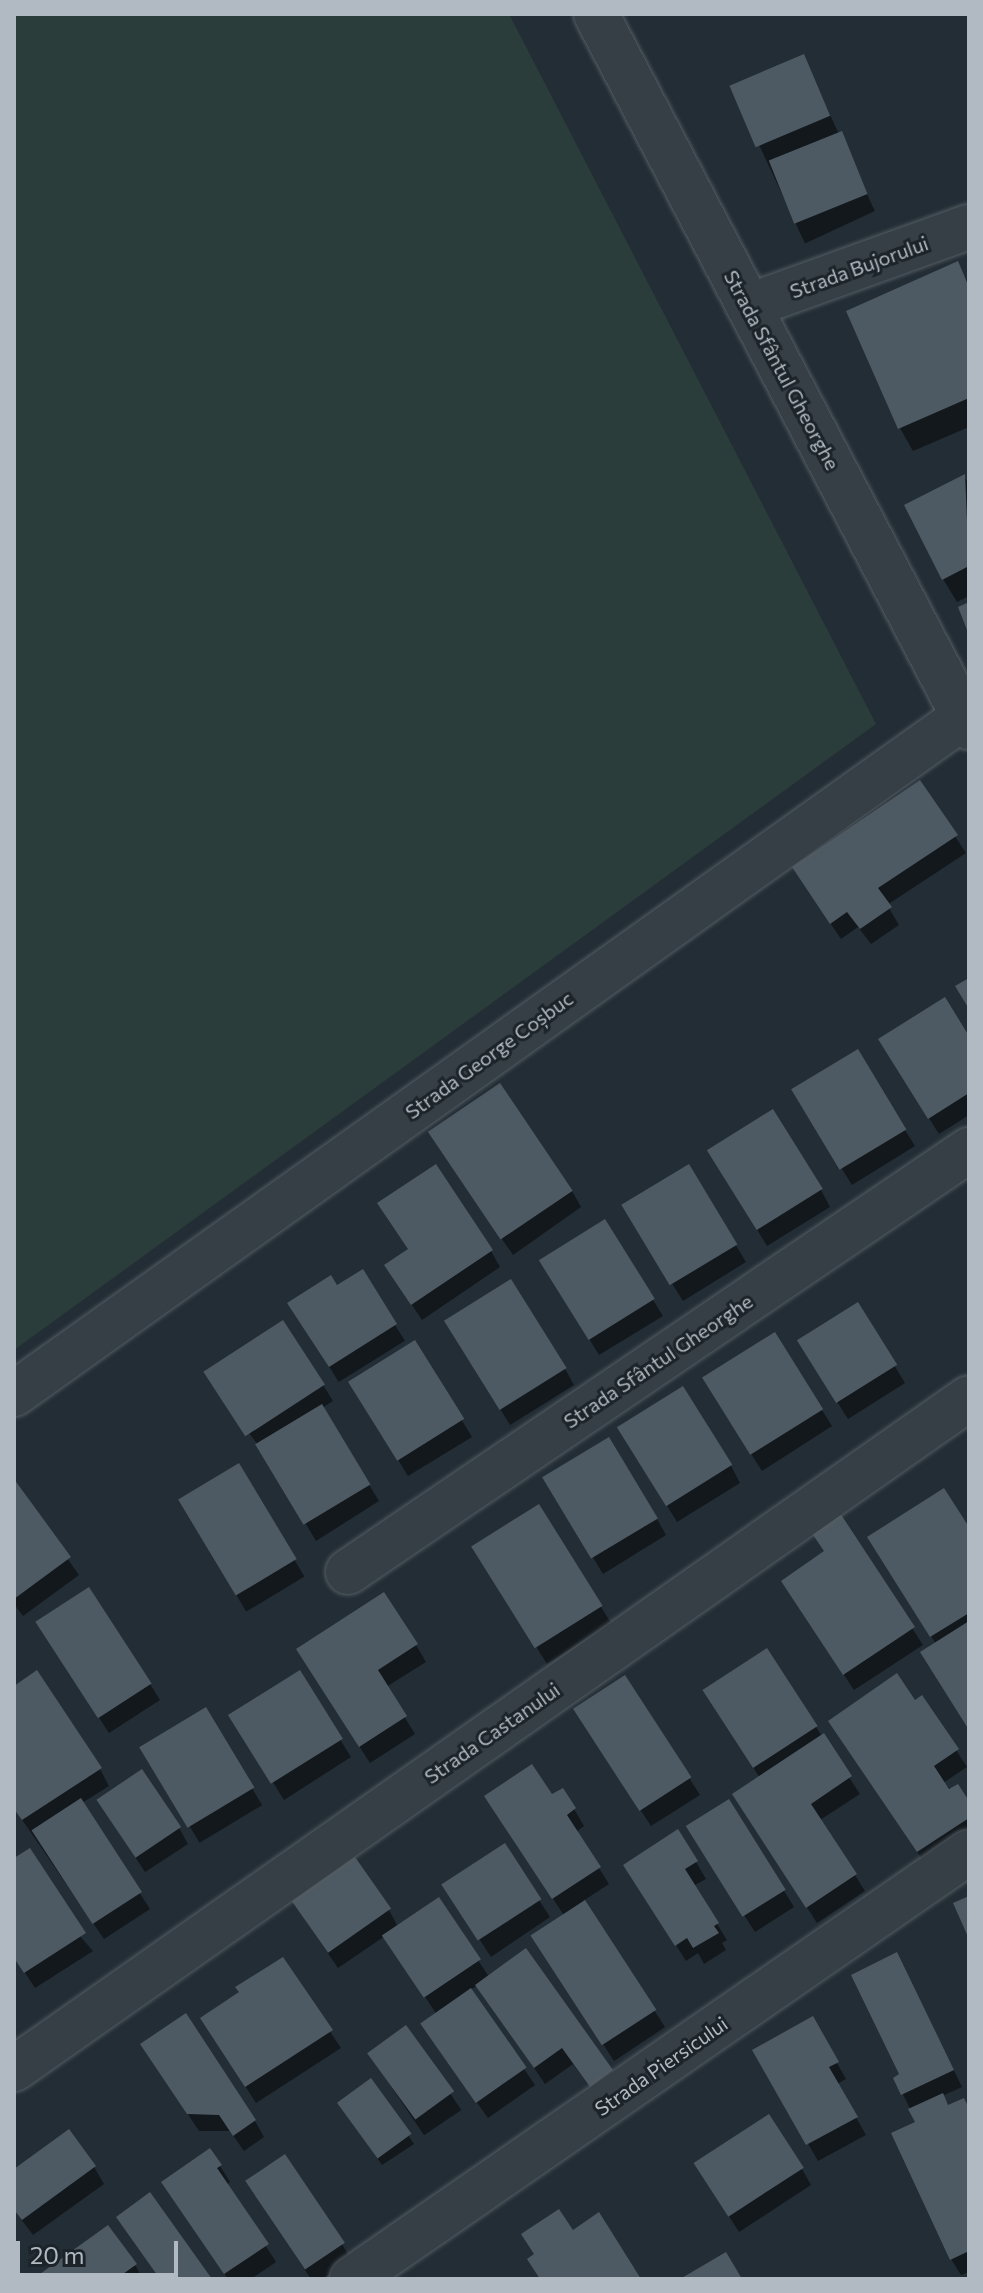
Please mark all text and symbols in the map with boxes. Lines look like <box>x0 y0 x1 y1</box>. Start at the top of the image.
street label: Strada Bujorului <box>787 231 931 303</box>
street label: Strada Sfântul Gheorghe <box>719 266 845 474</box>
street label: Strada George Coșbuc <box>400 986 578 1124</box>
street label: Strada Sfântul Gheorghe <box>559 1289 757 1433</box>
street label: Strada Castanului <box>420 1677 564 1789</box>
street label: Strada Piersicului <box>590 2011 732 2121</box>
scale bar <box>20 2225 182 2275</box>
text: 20 m <box>30 2240 84 2269</box>

